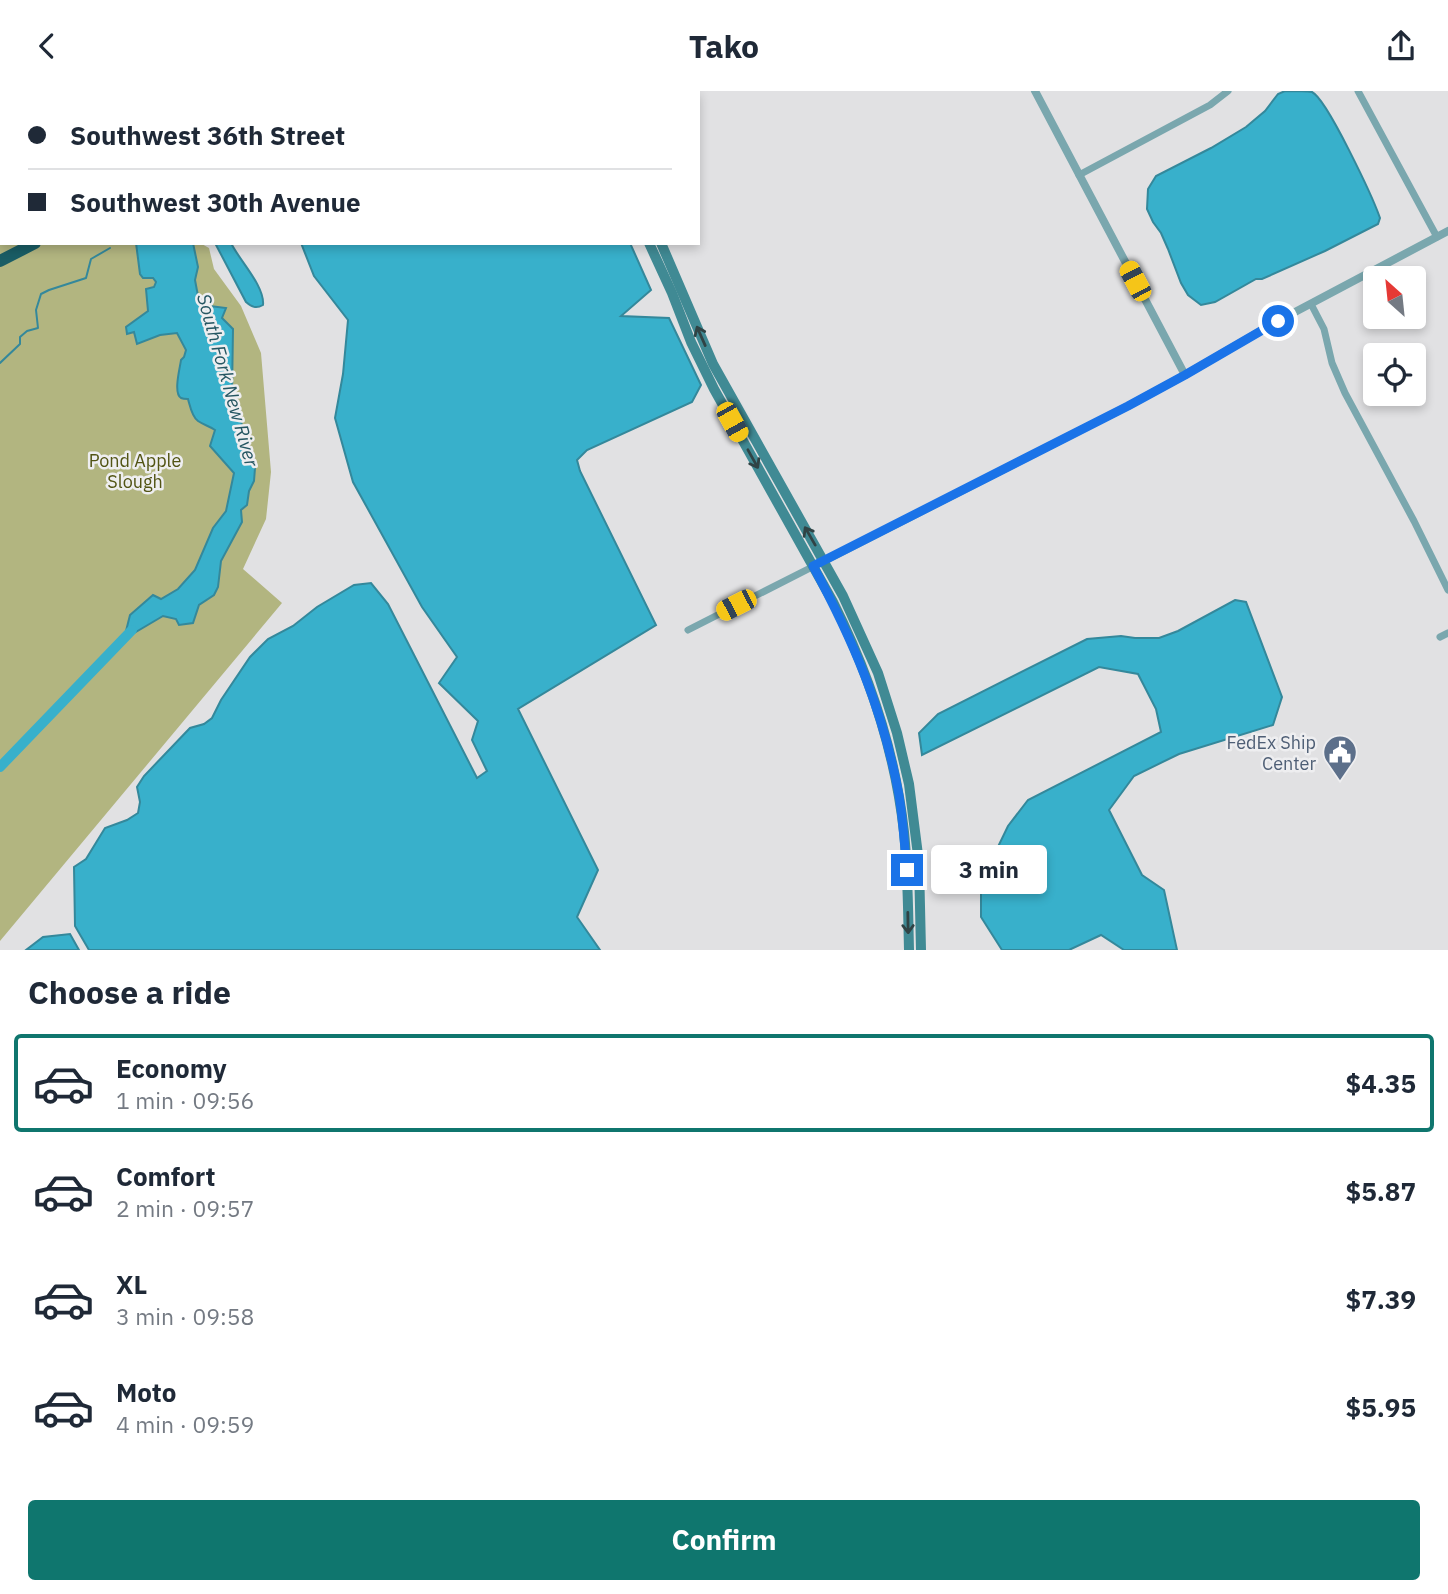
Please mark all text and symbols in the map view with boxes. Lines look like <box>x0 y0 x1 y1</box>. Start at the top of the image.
text: Tako <box>689 25 759 67</box>
icon: back <box>28 27 66 65</box>
icon: share <box>1382 27 1420 65</box>
text: Southwest 36th Street <box>70 118 345 152</box>
text: Southwest 30th Avenue <box>70 185 361 219</box>
car <box>1116 258 1155 304</box>
north arrow <box>1363 266 1426 329</box>
map controls <box>1363 266 1426 406</box>
water label: South Fork New River <box>192 291 264 470</box>
route start <box>1262 305 1294 337</box>
one-way arrow <box>693 326 706 347</box>
button: locate <box>1363 343 1426 406</box>
car <box>713 399 752 445</box>
one-way arrow <box>747 448 760 469</box>
park label: Pond Apple Slough <box>89 449 181 493</box>
one-way arrow <box>802 526 816 546</box>
car <box>713 586 760 624</box>
place label: FedEx Ship Center <box>1227 731 1316 775</box>
public building icon: FedEx Ship Center <box>1321 733 1359 782</box>
callout: 3 min <box>932 845 1047 895</box>
route end <box>891 854 923 886</box>
text: 3 min <box>959 854 1019 884</box>
one-way arrow <box>902 911 915 934</box>
text: Choose a ride <box>28 971 231 1013</box>
text: Economy <box>116 1051 227 1085</box>
icon: car <box>32 1052 95 1115</box>
text: $4.35 <box>1346 1066 1416 1100</box>
text: 1 min · 09:56 <box>116 1085 254 1115</box>
text: Comfort <box>116 1159 215 1193</box>
icon: car <box>32 1160 95 1223</box>
text: $5.87 <box>1346 1174 1416 1208</box>
text: 2 min · 09:57 <box>116 1193 254 1223</box>
text: XL <box>116 1267 147 1301</box>
icon: car <box>32 1268 95 1331</box>
text: $7.39 <box>1346 1282 1416 1316</box>
text: 3 min · 09:58 <box>116 1301 254 1331</box>
text: Moto <box>116 1375 176 1409</box>
icon: car <box>32 1376 95 1439</box>
text: $5.95 <box>1346 1390 1416 1424</box>
text: 4 min · 09:59 <box>116 1409 254 1439</box>
button: Confirm <box>28 1500 1420 1580</box>

